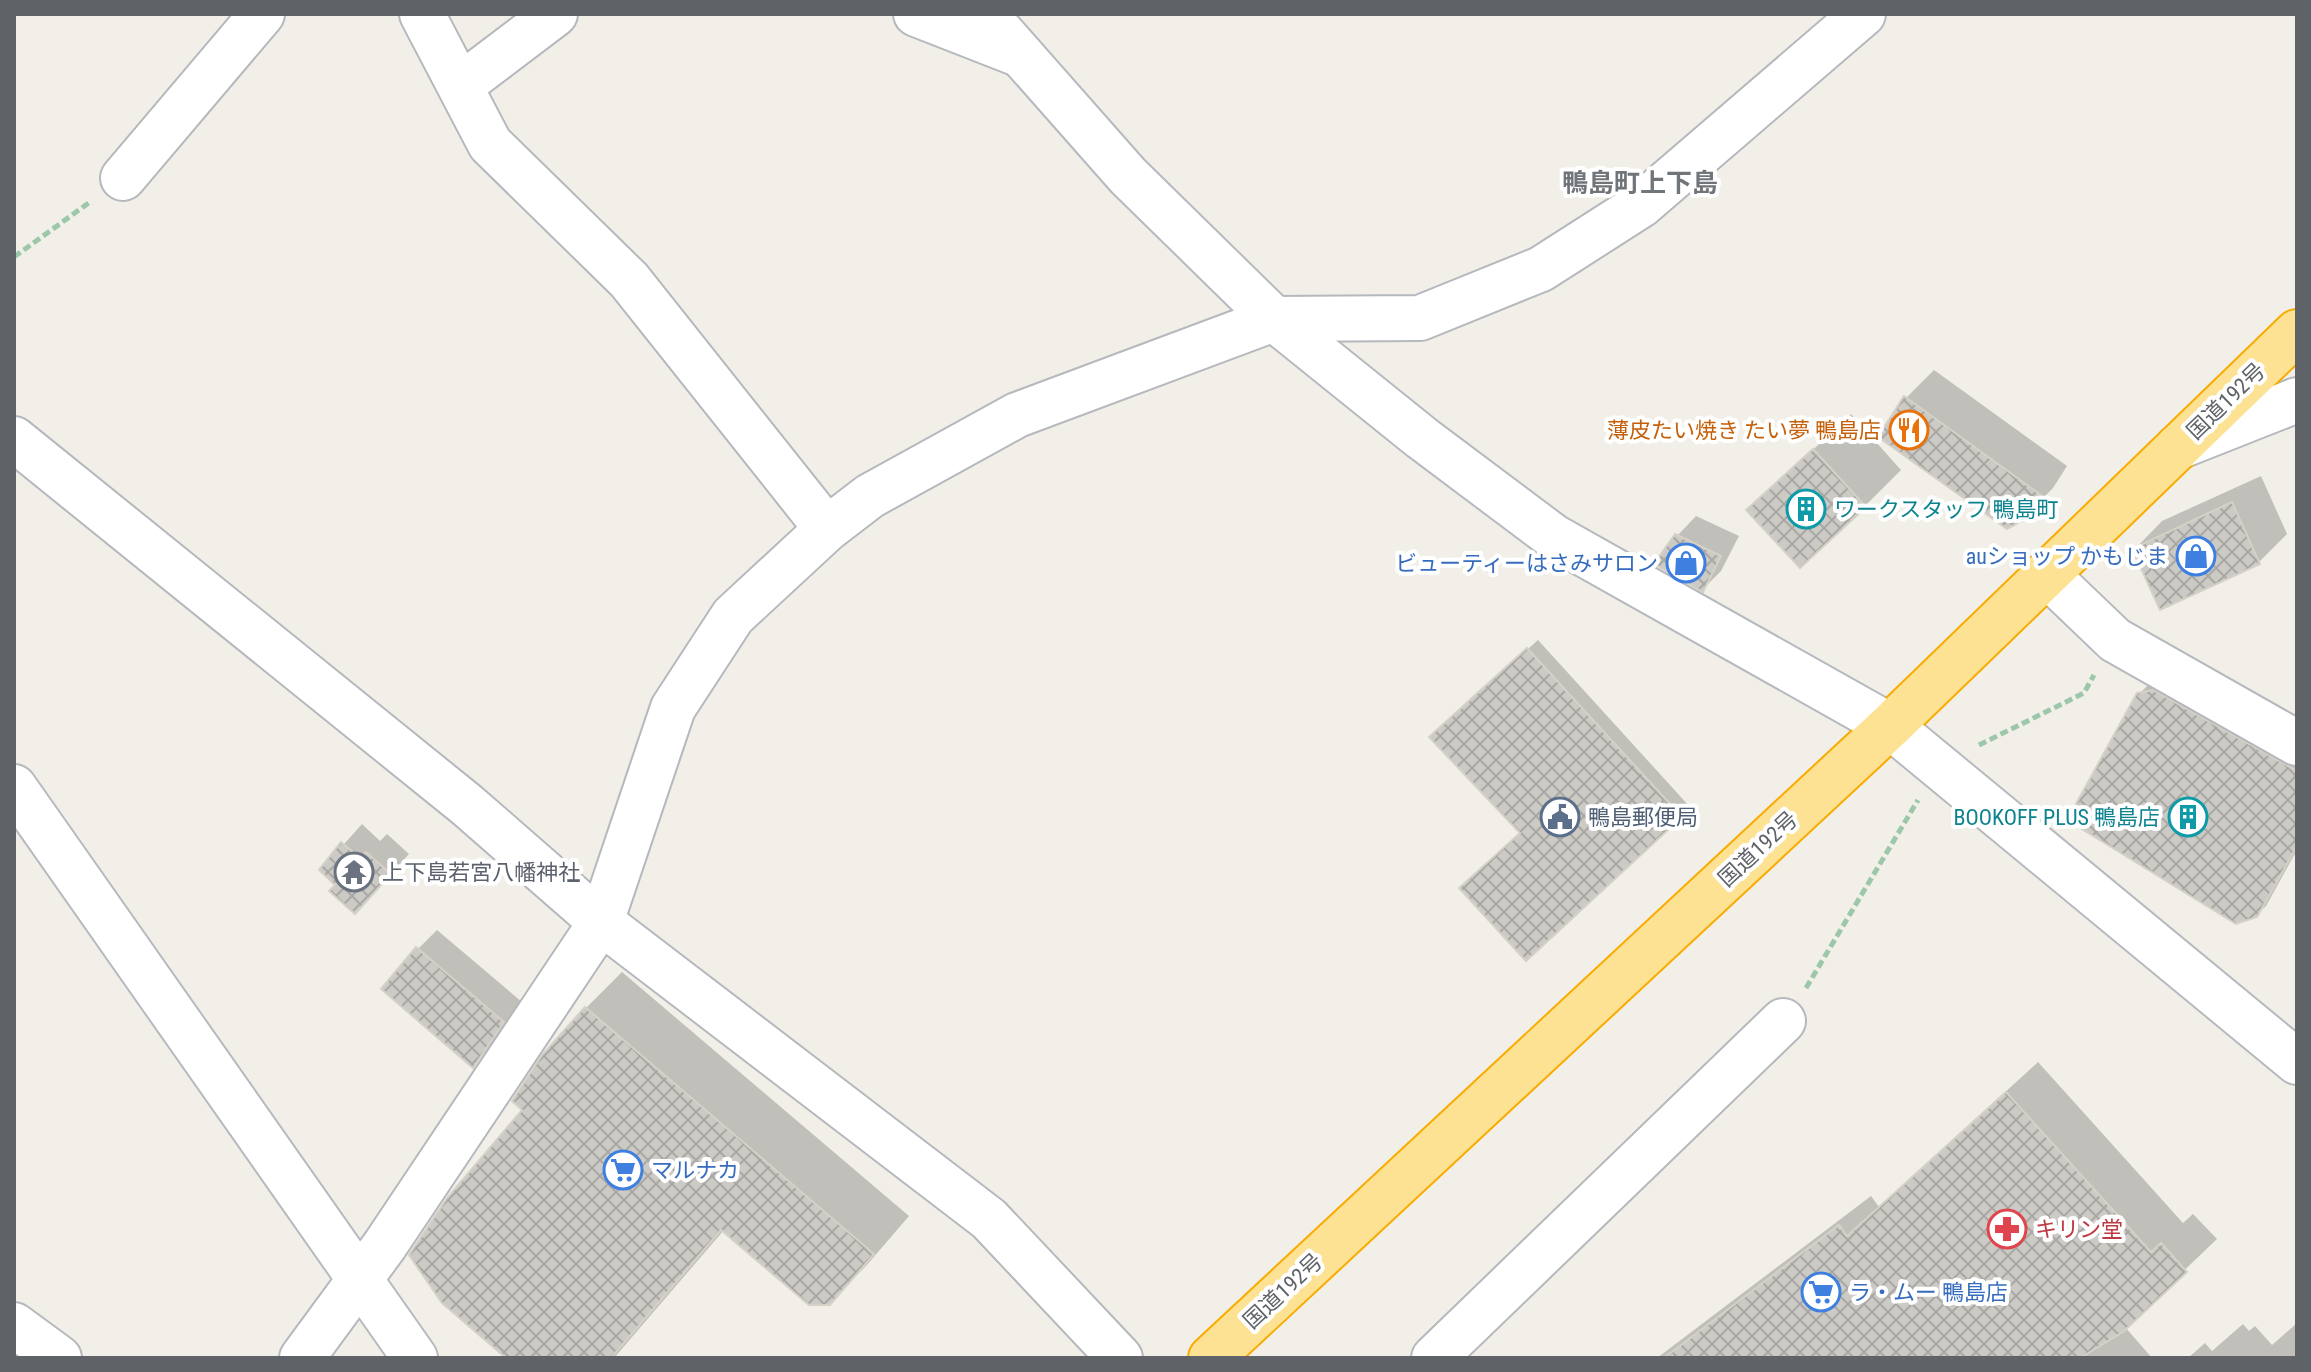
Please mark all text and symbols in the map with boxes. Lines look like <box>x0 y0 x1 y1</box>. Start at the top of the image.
district label: 鴨島町上下島 <box>1562 168 1718 198</box>
street label: 国道192号 <box>2182 358 2270 444</box>
restaurant icon: 薄皮たい焼き たい夢 鴨島店 <box>1888 409 1930 451</box>
place label: 薄皮たい焼き たい夢 鴨島店 <box>1607 418 1881 443</box>
building icon: ワークスタッフ 鴨島町 <box>1785 488 1827 530</box>
place label: ワークスタッフ 鴨島町 <box>1834 497 2058 522</box>
shop icon: auショップ かもじま <box>2175 535 2217 577</box>
shop icon: ビューティーはさみサロン <box>1665 542 1707 584</box>
place label: auショップ かもじま <box>1966 544 2168 569</box>
place label: ビューティーはさみサロン <box>1395 551 1658 576</box>
public building icon: 鴨島郵便局 <box>1539 796 1581 838</box>
building icon: BOOKOFF PLUS 鴨島店 <box>2167 796 2209 838</box>
place label: 鴨島郵便局 <box>1588 805 1698 830</box>
place label: BOOKOFF PLUS 鴨島店 <box>1954 805 2160 830</box>
street label: 国道192号 <box>1713 806 1803 892</box>
temple icon: 上下島若宮八幡神社 <box>333 851 375 893</box>
place label: 上下島若宮八幡神社 <box>382 860 580 885</box>
supermarket icon: マルナカ <box>602 1149 644 1191</box>
place label: マルナカ <box>651 1158 739 1183</box>
pharmacy icon: キリン堂 <box>1986 1208 2028 1250</box>
place label: キリン堂 <box>2035 1217 2123 1242</box>
street label: 国道192号 <box>1238 1248 1328 1334</box>
supermarket icon: ラ・ムー 鴨島店 <box>1800 1271 1842 1313</box>
place label: ラ・ムー 鴨島店 <box>1849 1280 2008 1305</box>

